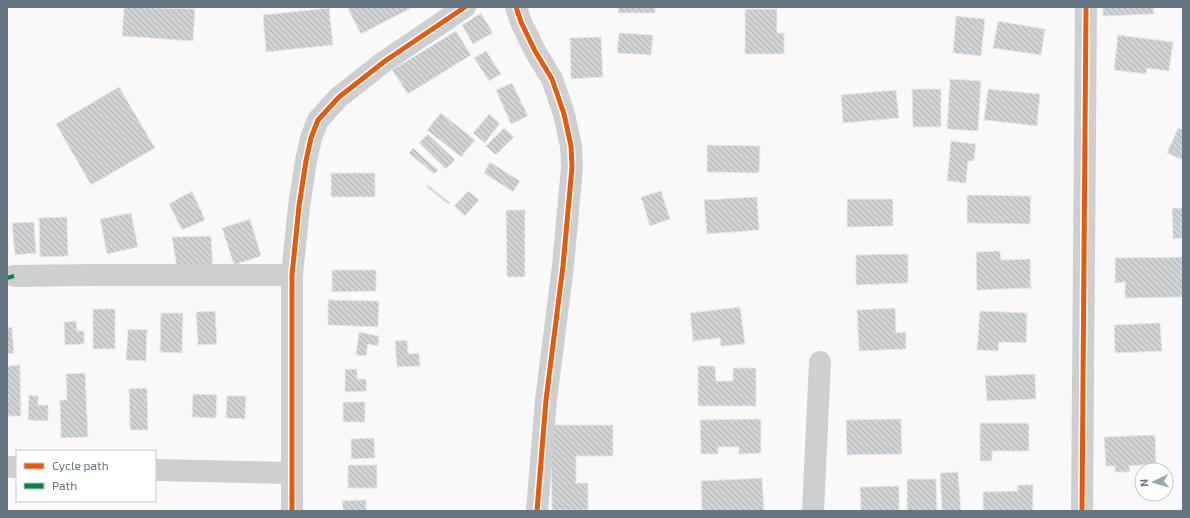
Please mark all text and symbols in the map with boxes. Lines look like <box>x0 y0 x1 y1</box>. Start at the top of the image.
legend <box>16 450 156 502</box>
text: Cycle path <box>52 458 109 472</box>
north arrow <box>1134 462 1174 502</box>
text: Path <box>52 478 77 492</box>
text: N <box>1137 478 1150 487</box>

